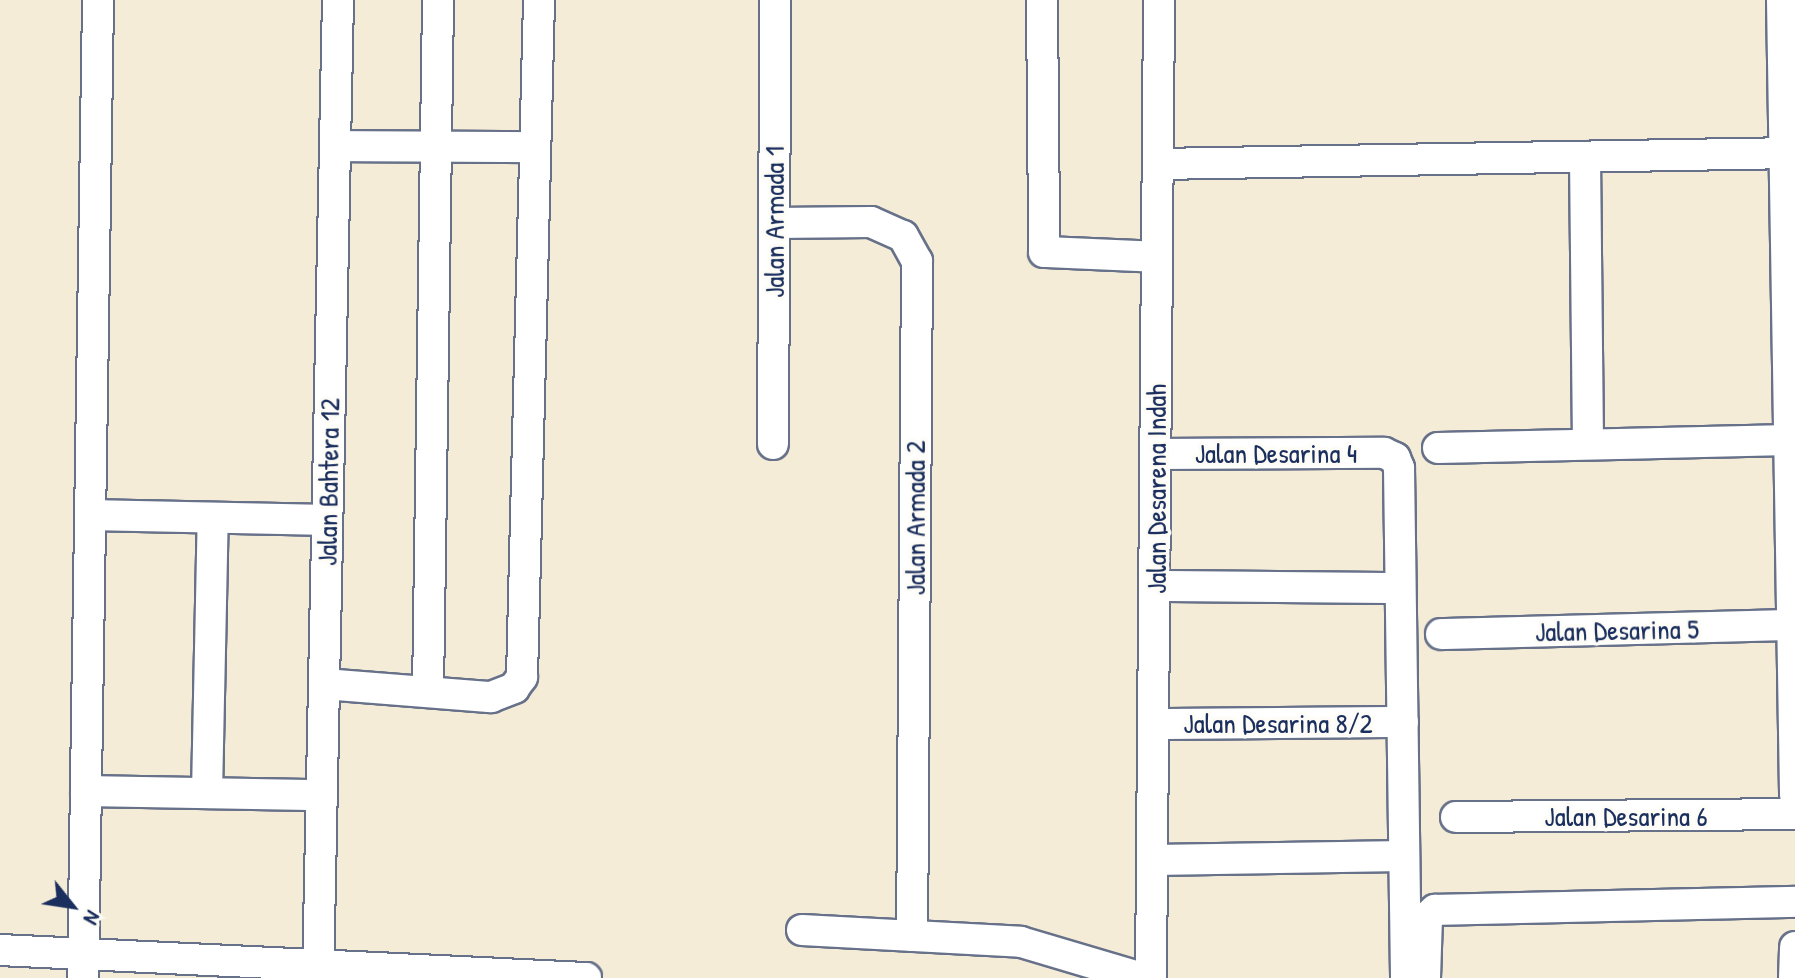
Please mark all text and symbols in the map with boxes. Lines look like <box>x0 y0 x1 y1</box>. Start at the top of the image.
street label: Jalan Armada 1 <box>757 146 791 298</box>
street label: Jalan Desarena Indah <box>1139 384 1173 594</box>
street label: Jalan Bahtera 12 <box>310 398 346 566</box>
street label: Jalan Desarina 4 <box>1195 436 1357 470</box>
street label: Jalan Armada 2 <box>898 441 932 595</box>
street label: Jalan Desarina 5 <box>1535 612 1699 648</box>
street label: Jalan Desarina 8/2 <box>1183 706 1373 740</box>
street label: Jalan Desarina 6 <box>1544 799 1708 833</box>
north arrow <box>32 866 112 946</box>
text: N <box>77 905 109 931</box>

